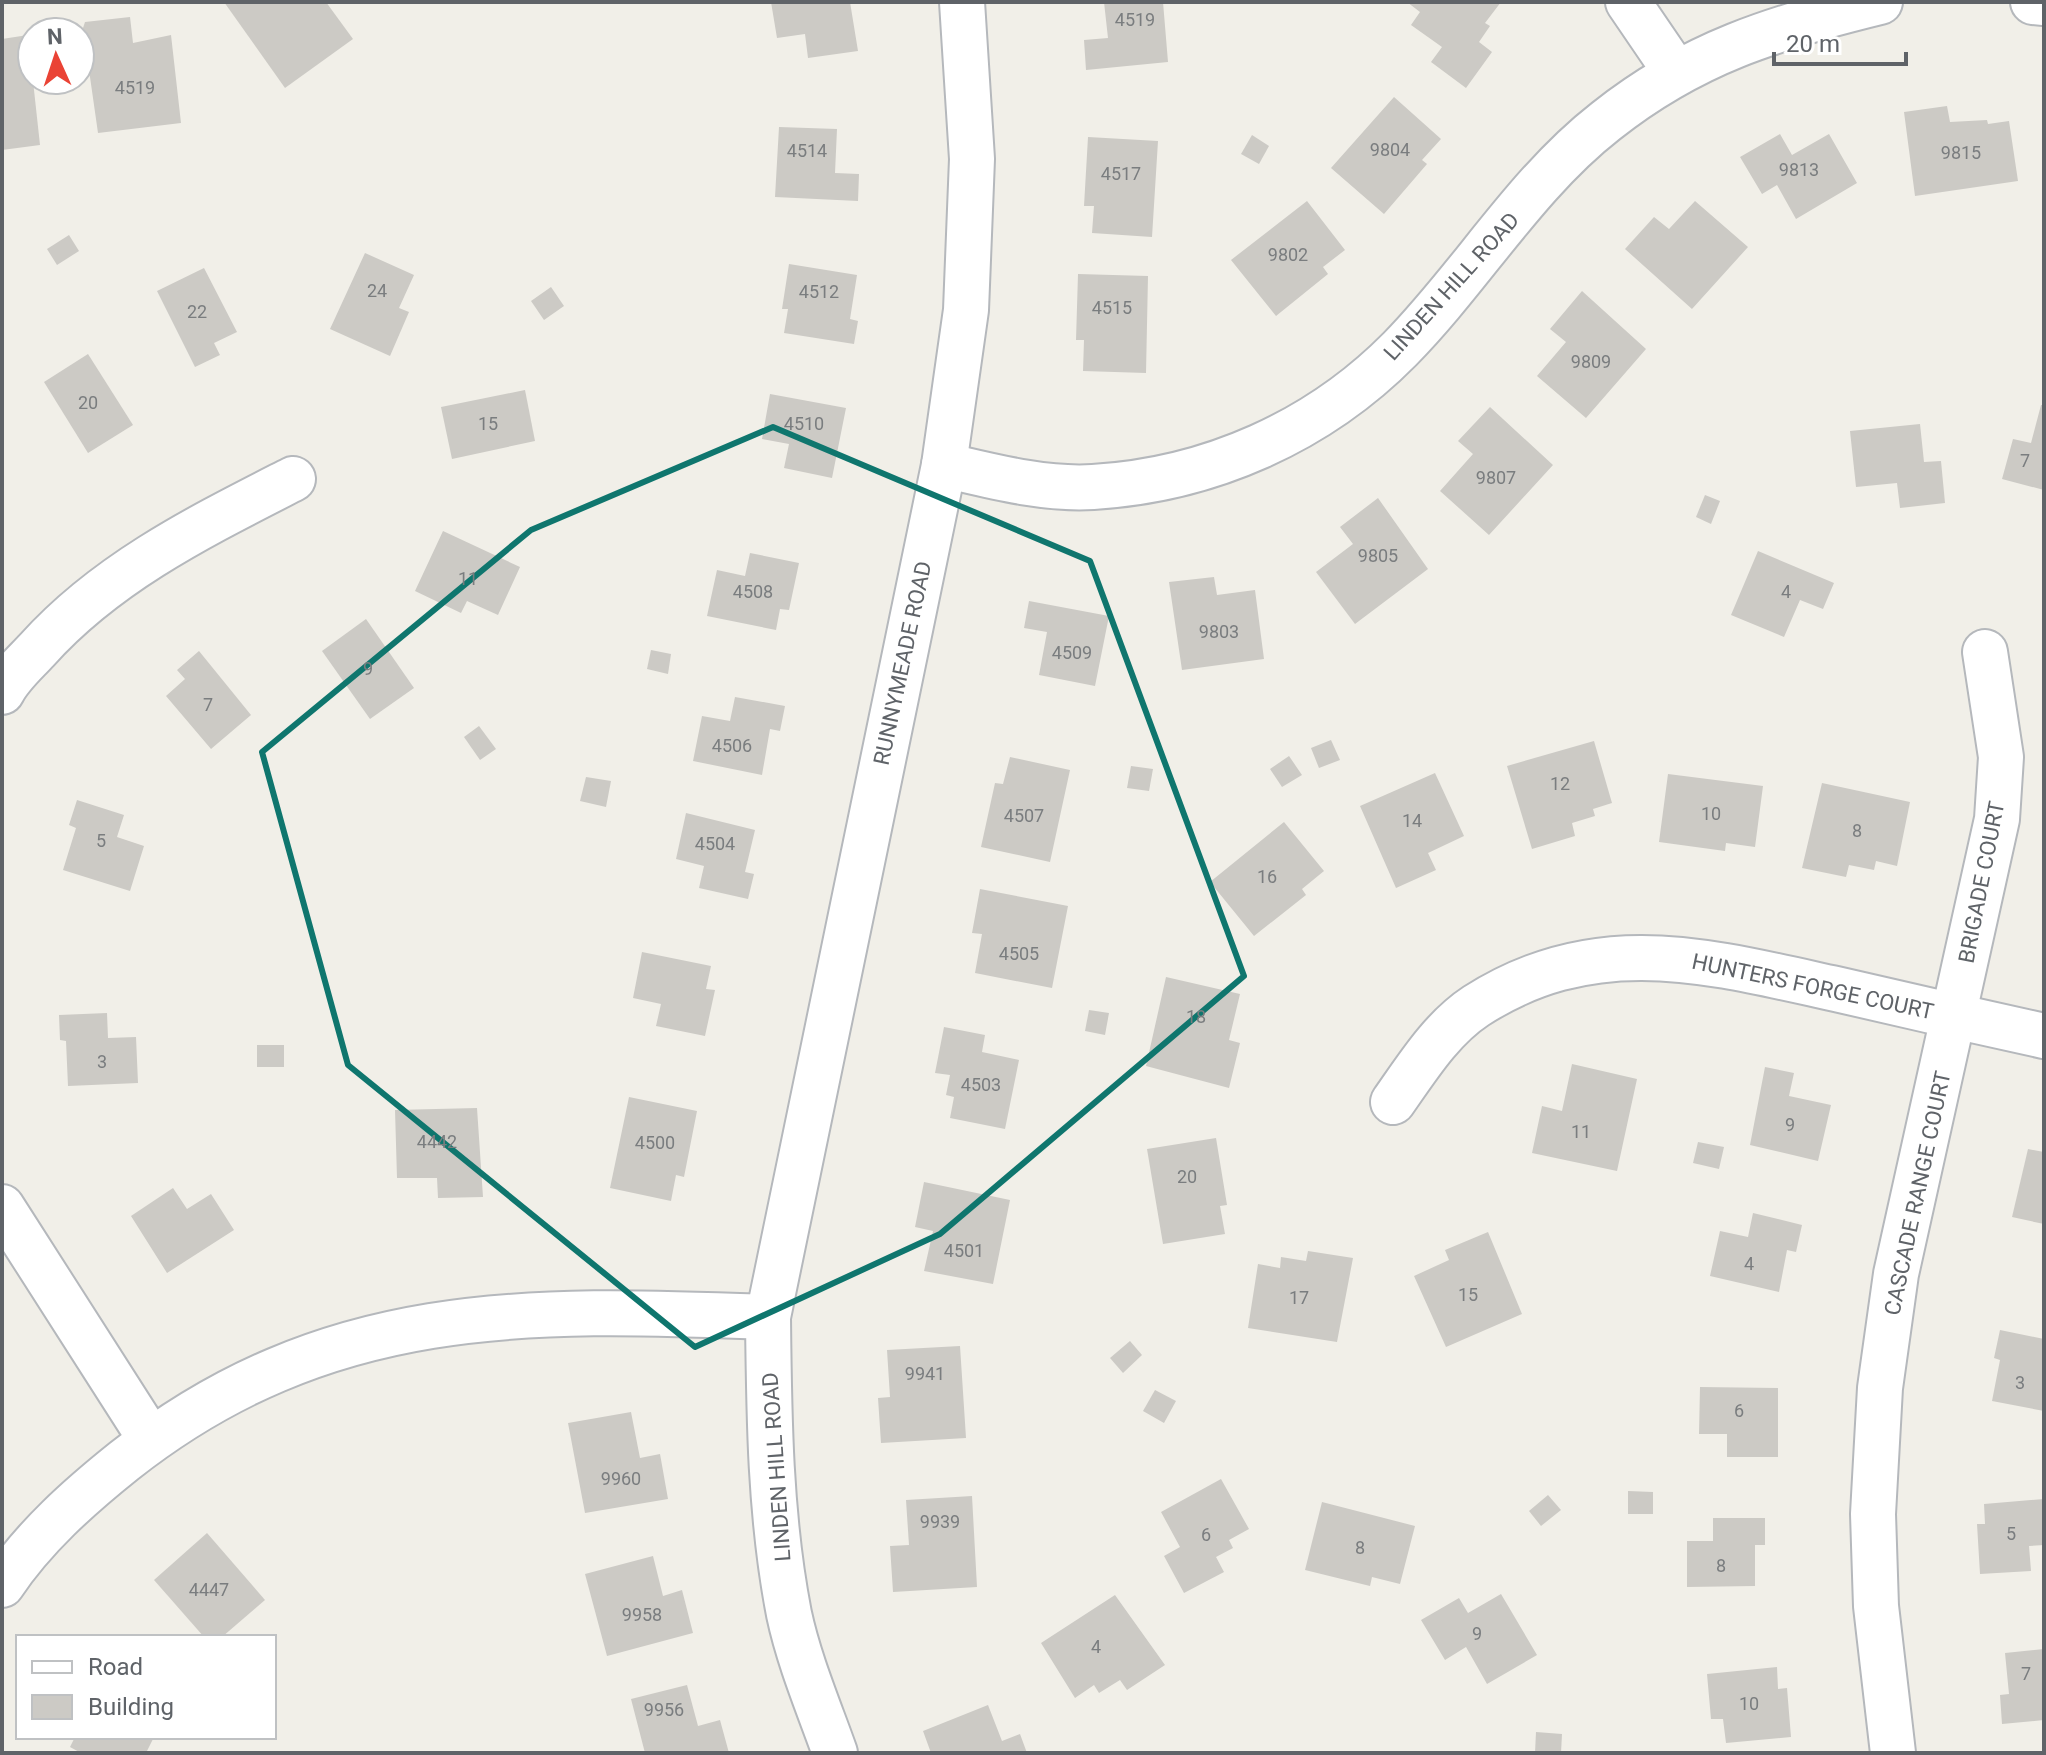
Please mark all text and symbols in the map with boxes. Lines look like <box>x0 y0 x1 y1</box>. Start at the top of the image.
house number: 4519 <box>1115 9 1155 30</box>
north arrow <box>16 16 96 96</box>
scale bar <box>1774 16 1906 66</box>
text: N <box>47 24 63 49</box>
text: 20 m <box>1786 30 1840 58</box>
house number: 4519 <box>115 77 155 98</box>
house number: 9804 <box>1370 139 1410 160</box>
house number: 4514 <box>787 140 827 161</box>
house number: 9815 <box>1941 142 1981 163</box>
house number: 9813 <box>1779 159 1819 180</box>
house number: 4517 <box>1101 163 1141 184</box>
street label: LINDEN HILL ROAD <box>1379 207 1524 365</box>
house number: 9802 <box>1268 244 1308 265</box>
house number: 24 <box>367 280 387 301</box>
house number: 4512 <box>799 281 839 302</box>
house number: 4515 <box>1092 297 1132 318</box>
house number: 22 <box>187 301 207 322</box>
house number: 9809 <box>1571 351 1611 372</box>
house number: 20 <box>78 392 98 413</box>
house number: 15 <box>478 413 498 434</box>
house number: 4510 <box>784 413 824 434</box>
house number: 7 <box>2020 450 2030 471</box>
house number: 9807 <box>1476 467 1516 488</box>
house number: 9805 <box>1358 545 1398 566</box>
street label: RUNNYMEADE ROAD <box>869 559 936 767</box>
house number: 11 <box>458 568 478 589</box>
house number: 4508 <box>733 581 773 602</box>
house number: 4 <box>1781 581 1791 602</box>
house number: 9803 <box>1199 621 1239 642</box>
house number: 4509 <box>1052 642 1092 663</box>
house number: 9 <box>363 658 373 679</box>
house number: 7 <box>203 694 213 715</box>
house number: 4506 <box>712 735 752 756</box>
house number: 12 <box>1550 773 1570 794</box>
street label: BRIGADE COURT <box>1954 799 2009 965</box>
house number: 10 <box>1701 803 1721 824</box>
house number: 4507 <box>1004 805 1044 826</box>
house number: 14 <box>1402 810 1422 831</box>
house number: 8 <box>1852 820 1862 841</box>
house number: 5 <box>96 830 106 851</box>
house number: 4504 <box>695 833 735 854</box>
house number: 16 <box>1257 866 1277 887</box>
house number: 4505 <box>999 943 1039 964</box>
street label: HUNTERS FORGE COURT <box>1690 949 1936 1024</box>
house number: 18 <box>1186 1006 1206 1027</box>
house number: 3 <box>97 1051 107 1072</box>
street label: CASCADE RANGE COURT <box>1879 1069 1956 1317</box>
house number: 4503 <box>961 1074 1001 1095</box>
house number: 9 <box>1785 1114 1795 1135</box>
house number: 11 <box>1571 1121 1591 1142</box>
house number: 4442 <box>417 1131 457 1152</box>
house number: 4500 <box>635 1132 675 1153</box>
house number: 20 <box>1177 1166 1197 1187</box>
house number: 4501 <box>944 1240 984 1261</box>
house number: 4 <box>1744 1253 1754 1274</box>
house number: 15 <box>1458 1284 1478 1305</box>
house number: 17 <box>1289 1287 1309 1308</box>
house number: 9941 <box>905 1363 945 1384</box>
street label: LINDEN HILL ROAD <box>757 1371 796 1562</box>
house number: 3 <box>2015 1372 2025 1393</box>
house number: 6 <box>1734 1400 1744 1421</box>
house number: 9960 <box>601 1468 641 1489</box>
house number: 9939 <box>920 1511 960 1532</box>
house number: 5 <box>2006 1523 2016 1544</box>
house number: 6 <box>1201 1524 1211 1545</box>
house number: 8 <box>1355 1537 1365 1558</box>
house number: 8 <box>1716 1555 1726 1576</box>
house number: 4447 <box>189 1579 229 1600</box>
house number: 9958 <box>622 1604 662 1625</box>
house number: 9 <box>1472 1623 1482 1644</box>
legend <box>16 1635 276 1739</box>
house number: 4 <box>1091 1636 1101 1657</box>
text: Road <box>88 1653 143 1681</box>
house number: 7 <box>2021 1663 2031 1684</box>
text: Building <box>88 1693 174 1721</box>
house number: 10 <box>1739 1693 1759 1714</box>
house number: 9956 <box>644 1699 684 1720</box>

